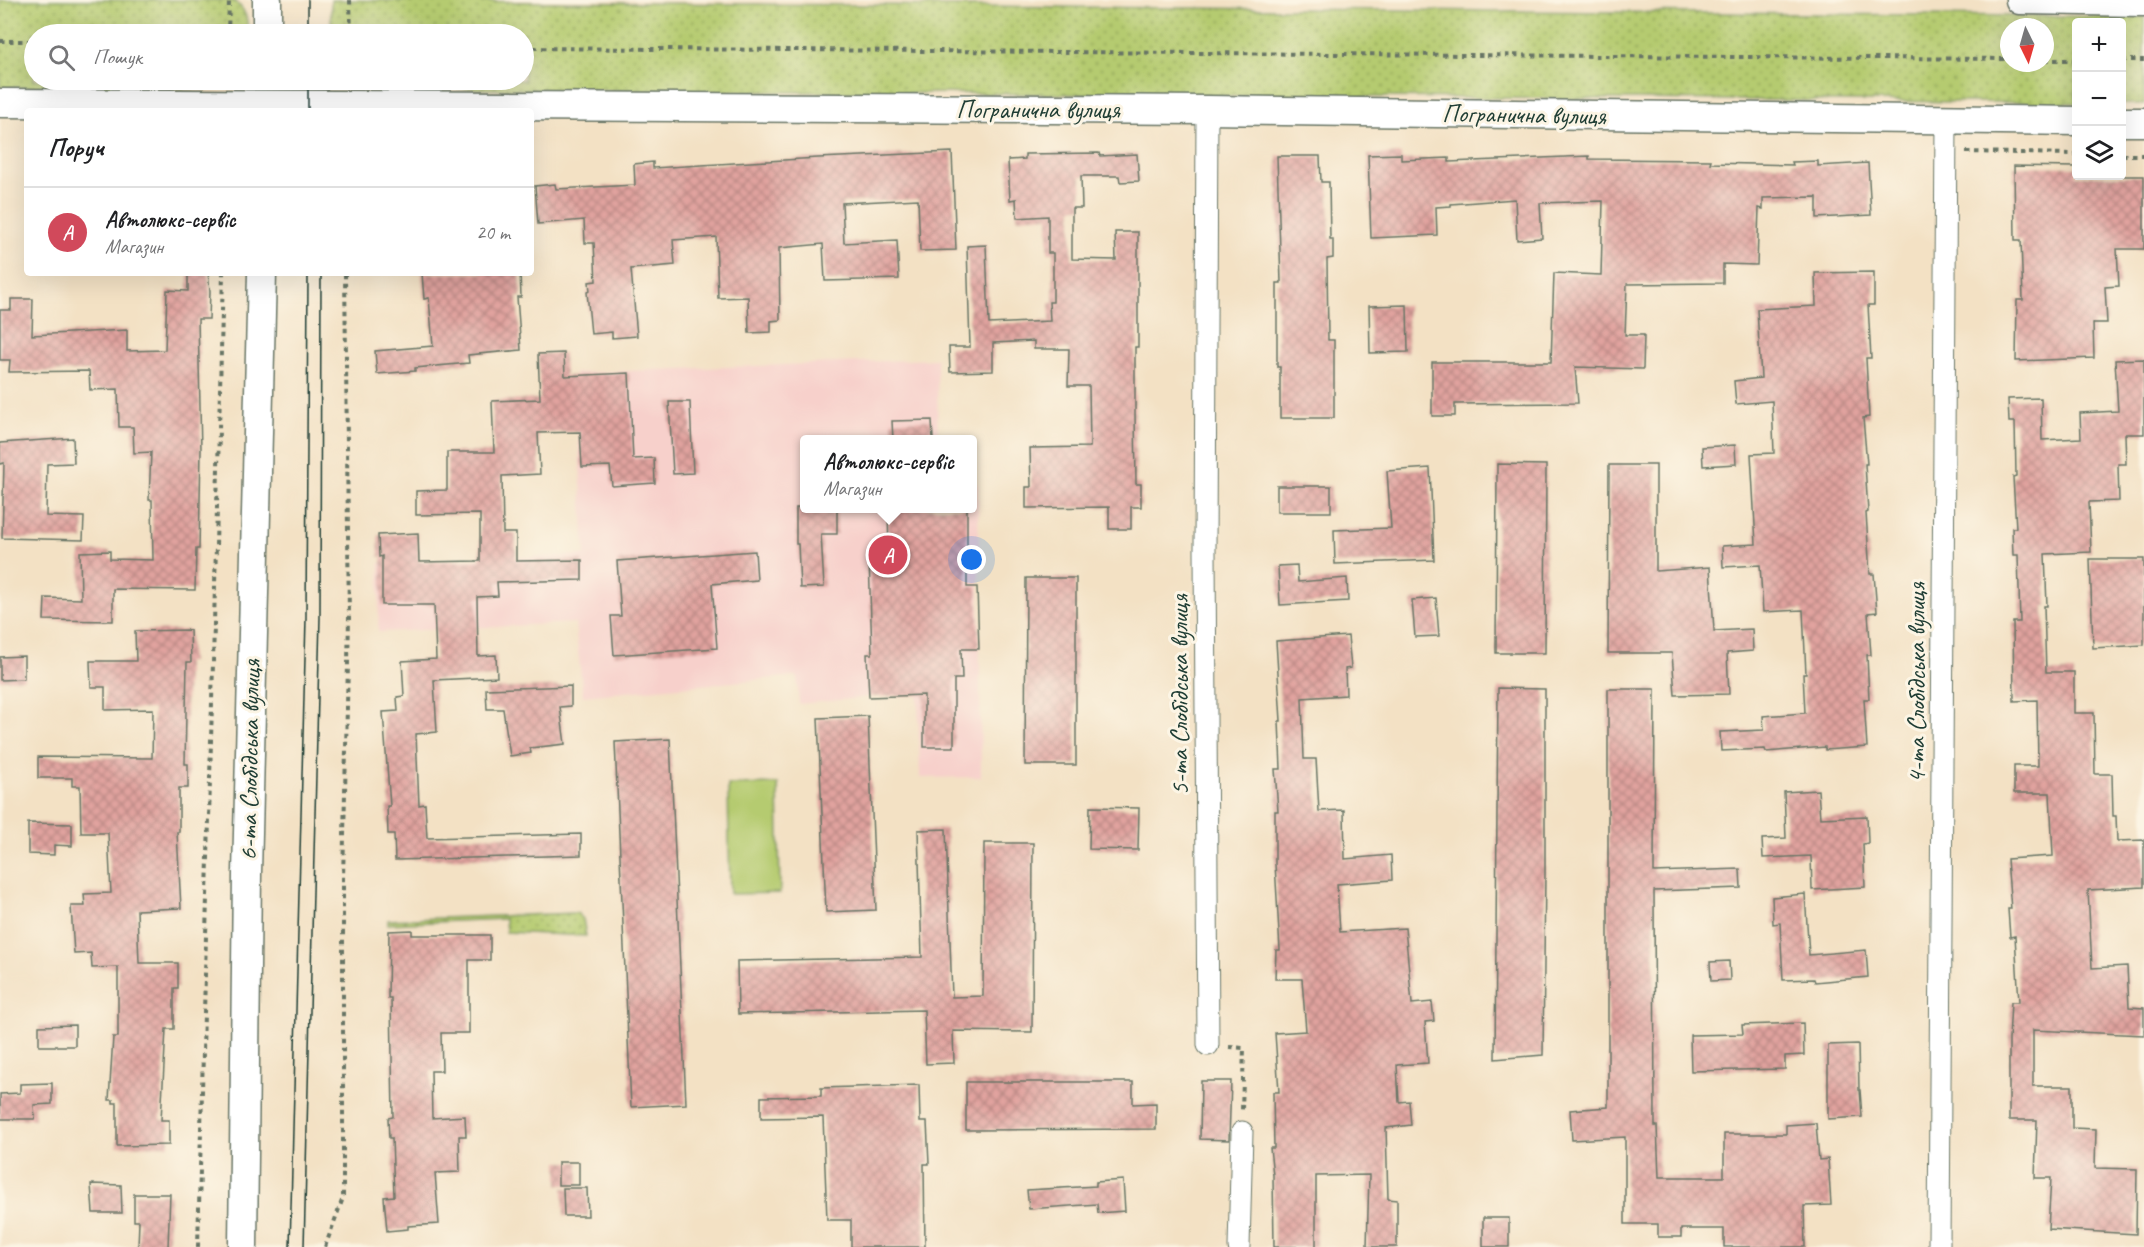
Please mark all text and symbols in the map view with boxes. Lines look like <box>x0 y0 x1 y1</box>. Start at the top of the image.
north arrow <box>2000 18 2054 72</box>
map controls <box>2072 18 2126 180</box>
button: + <box>2072 18 2126 72</box>
search box <box>24 24 534 90</box>
icon: search <box>45 41 78 74</box>
text: Пошук <box>93 43 142 71</box>
button: − <box>2072 72 2126 126</box>
street label: Погранична вулиця <box>956 93 1121 126</box>
street label: Погранична вулиця <box>1442 97 1608 132</box>
button: layers <box>2072 126 2126 180</box>
text: Поруч <box>48 131 104 164</box>
text: Автолюкс-сервіс <box>105 206 236 234</box>
text: A <box>62 220 73 245</box>
text: 20 m <box>476 220 510 245</box>
text: Магазин <box>105 234 163 259</box>
popup <box>800 435 977 513</box>
text: Автолюкс-сервіс <box>823 448 954 476</box>
text: Магазин <box>823 476 882 501</box>
pin: A <box>868 532 908 578</box>
your location <box>957 545 986 574</box>
street label: 4-та Слобідська вулиця <box>1900 581 1933 784</box>
street label: 5-та Слобідська вулиця <box>1163 593 1196 796</box>
street label: 6-та Слобідська вулиця <box>231 658 268 861</box>

